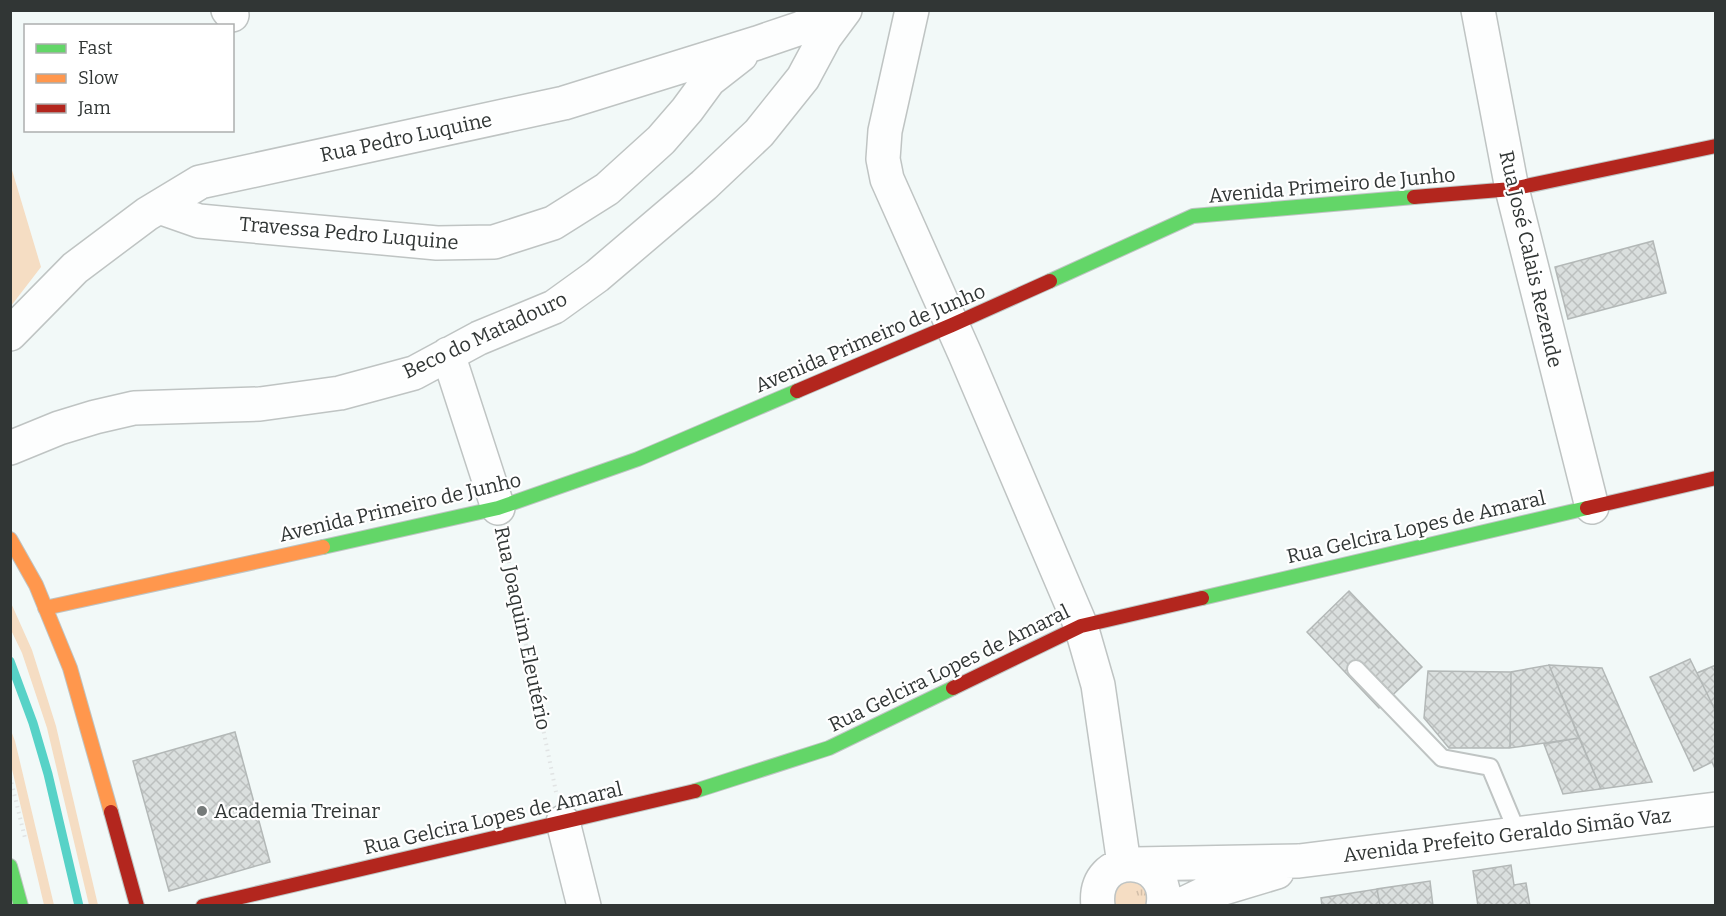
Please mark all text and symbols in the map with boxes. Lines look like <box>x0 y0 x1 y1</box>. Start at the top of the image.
legend <box>24 24 234 132</box>
text: Fast <box>78 37 113 59</box>
text: Slow <box>78 67 119 89</box>
text: Jam <box>77 97 111 119</box>
street label: Rua Pedro Luquine <box>318 107 494 167</box>
street label: Rua José Calais Rezende <box>1494 148 1568 370</box>
street label: Avenida Primeiro de Junho <box>1208 162 1456 208</box>
street label: Travessa Pedro Luquine <box>238 211 460 255</box>
street label: Avenida Primeiro de Junho <box>751 279 989 397</box>
street label: Beco do Matadouro <box>399 286 571 384</box>
street label: Avenida Primeiro de Junho <box>277 467 523 547</box>
street label: Rua Gelcira Lopes de Amaral <box>1284 485 1548 568</box>
street label: Rua Joaquim Eleutério <box>490 524 556 732</box>
street label: Rua Gelcira Lopes de Amaral <box>825 599 1074 737</box>
street label: Rua Gelcira Lopes de Amaral <box>361 776 625 859</box>
place label: Academia Treinar <box>214 799 380 823</box>
street label: Avenida Prefeito Geraldo Simão Vaz <box>1342 803 1672 867</box>
marker: Academia Treinar <box>195 804 209 818</box>

